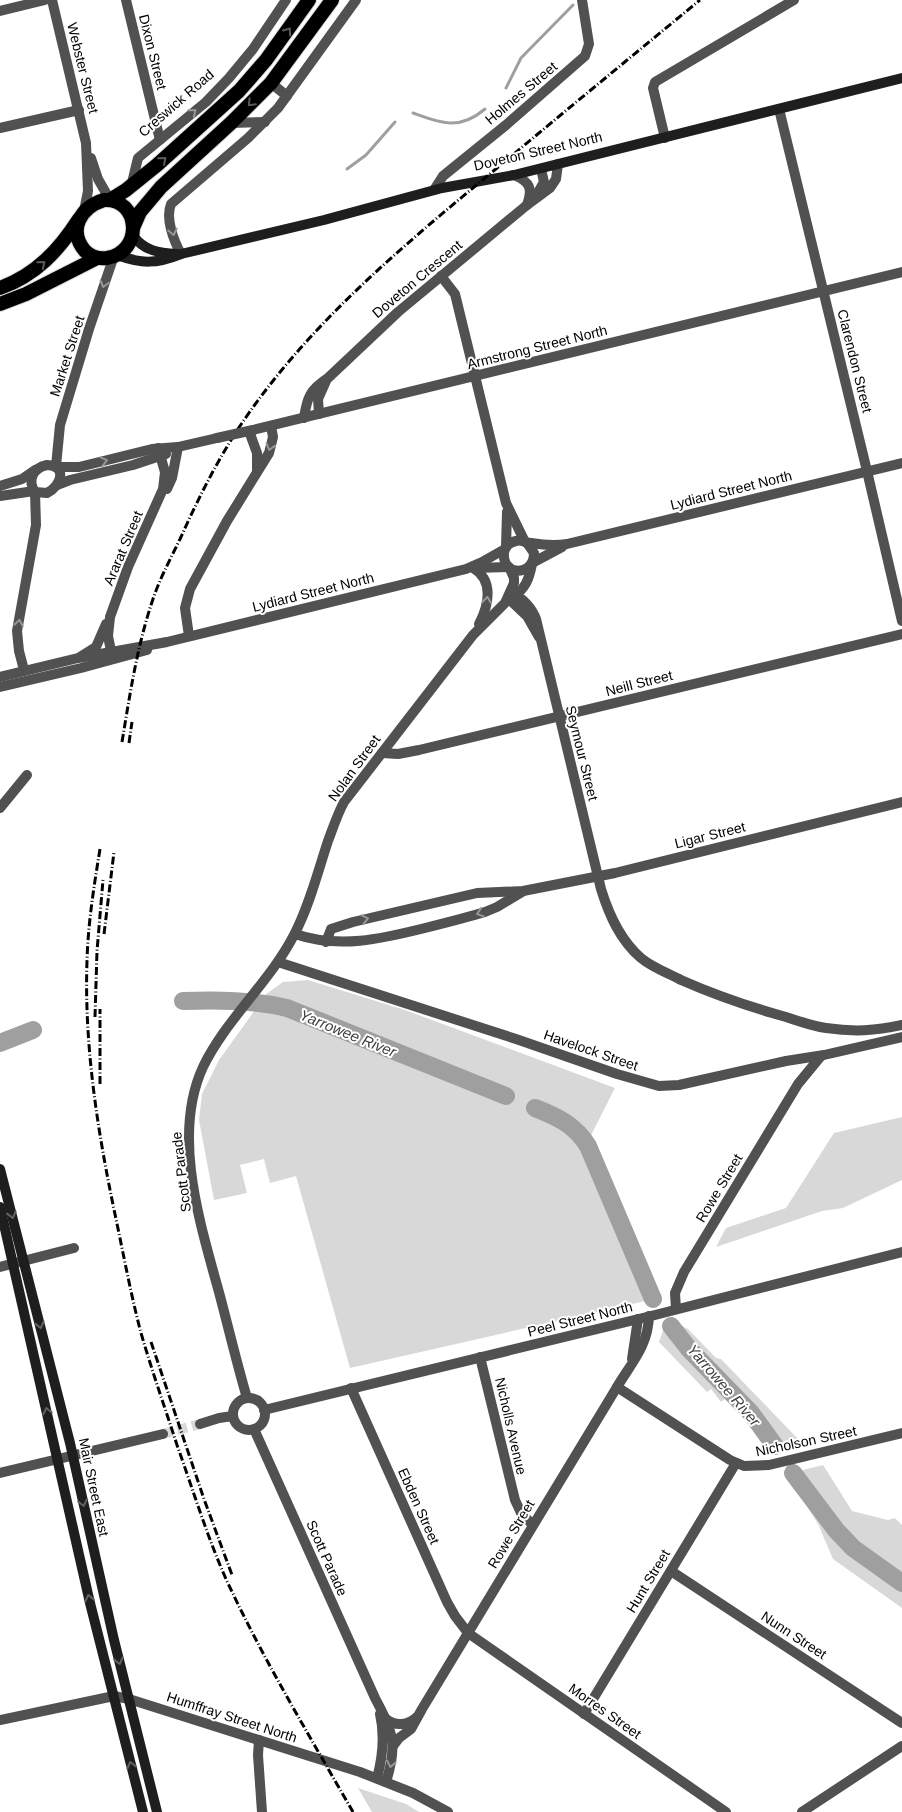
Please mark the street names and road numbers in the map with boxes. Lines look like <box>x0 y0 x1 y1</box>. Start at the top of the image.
street label: Dixon Street <box>136 13 170 91</box>
street label: Webster Street <box>64 21 102 115</box>
street label: Holmes Street <box>482 58 560 128</box>
street label: Creswick Road <box>135 66 217 140</box>
street label: Doveton Street North <box>472 128 604 174</box>
street label: Doveton Crescent <box>369 237 465 321</box>
street label: Clarendon Street <box>834 308 876 414</box>
street label: Market Street <box>46 313 88 398</box>
street label: Armstrong Street North <box>465 322 609 372</box>
street label: Lydiard Street North <box>669 467 793 513</box>
street label: Ararat Street <box>100 508 146 588</box>
street label: Lydiard Street North <box>251 569 375 615</box>
street label: Neill Street <box>604 667 674 699</box>
street label: Seymour Street <box>562 704 602 802</box>
street label: Nolan Street <box>325 732 383 804</box>
street label: Ligar Street <box>673 818 747 852</box>
street label: Havelock Street <box>542 1026 640 1074</box>
street label: Scott Parade <box>168 1131 194 1213</box>
street label: Rowe Street <box>692 1151 746 1225</box>
street label: Peel Street North <box>526 1298 634 1340</box>
street label: Nicholls Avenue <box>492 1376 530 1476</box>
street label: Nicholson Street <box>754 1422 858 1460</box>
street label: Mair Street East <box>76 1436 112 1538</box>
street label: Ebden Street <box>395 1465 443 1547</box>
street label: Rowe Street <box>484 1497 538 1571</box>
street label: Scott Parade <box>303 1518 351 1598</box>
street label: Hunt Street <box>623 1546 673 1615</box>
street label: Nunn Street <box>758 1608 830 1662</box>
street label: Morres Street <box>566 1680 644 1742</box>
street label: Humffray Street North <box>165 1688 299 1746</box>

